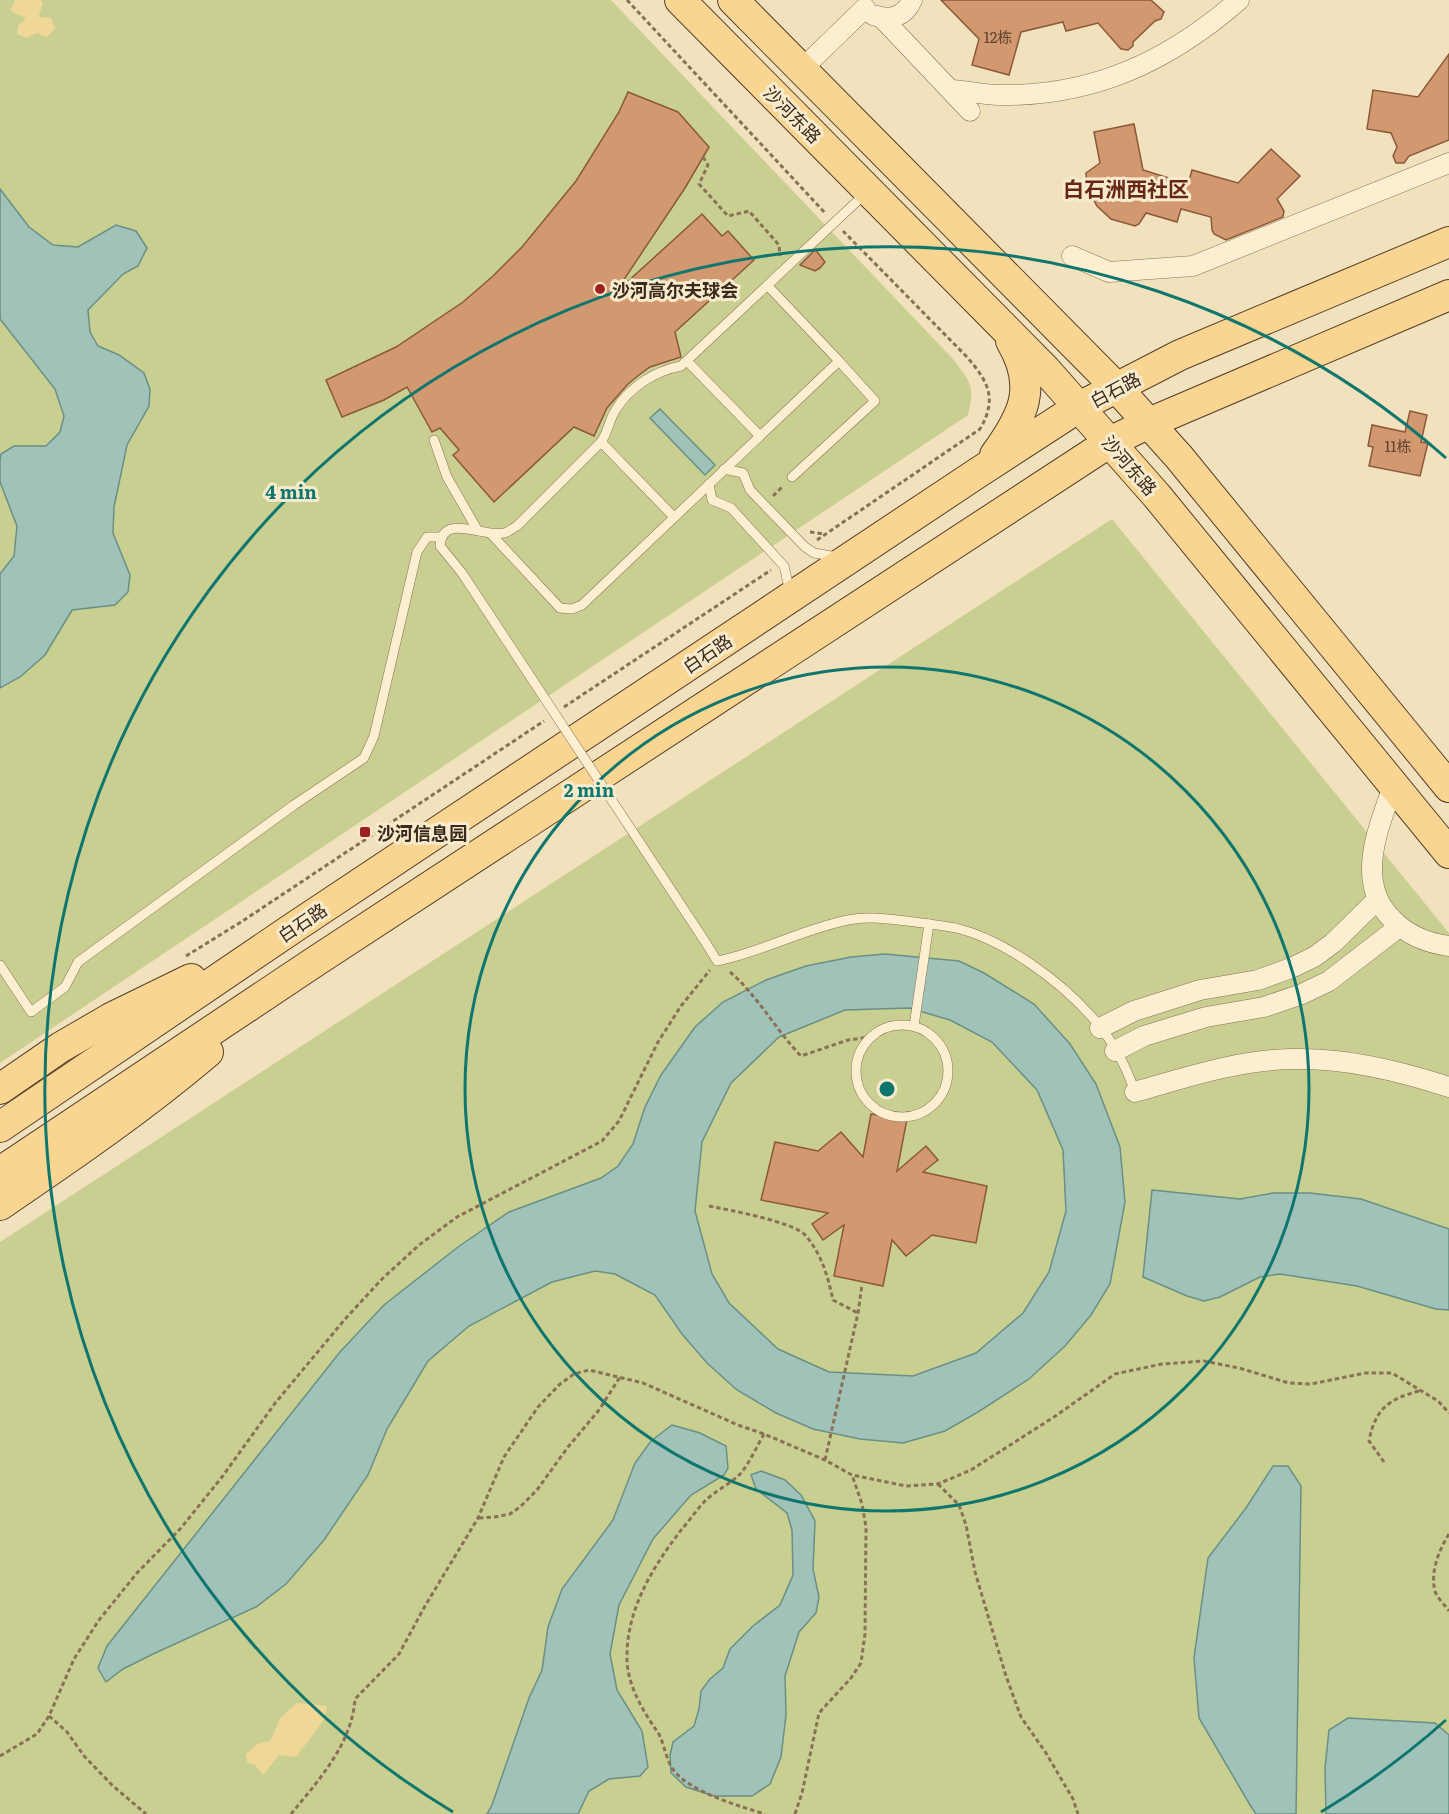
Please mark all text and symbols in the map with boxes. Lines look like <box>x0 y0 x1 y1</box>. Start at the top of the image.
house number: 12栋 <box>984 25 1012 48</box>
street label: 沙河东路 <box>758 79 828 149</box>
district label: 白石洲西社区 <box>1063 172 1189 203</box>
place label: 沙河高尔夫球会 <box>612 276 738 303</box>
marker: 沙河高尔夫球会 <box>593 282 607 296</box>
street label: 白石路 <box>1085 364 1145 414</box>
street label: 沙河东路 <box>1096 429 1164 501</box>
house number: 11栋 <box>1384 434 1412 457</box>
text: 4 min <box>265 478 317 505</box>
street label: 白石路 <box>677 627 737 679</box>
text: 2 min <box>564 776 615 803</box>
place label: 沙河信息园 <box>377 819 467 846</box>
marker: 沙河信息园 <box>358 825 372 839</box>
street label: 白石路 <box>272 896 332 948</box>
centre of rings <box>877 1079 897 1099</box>

